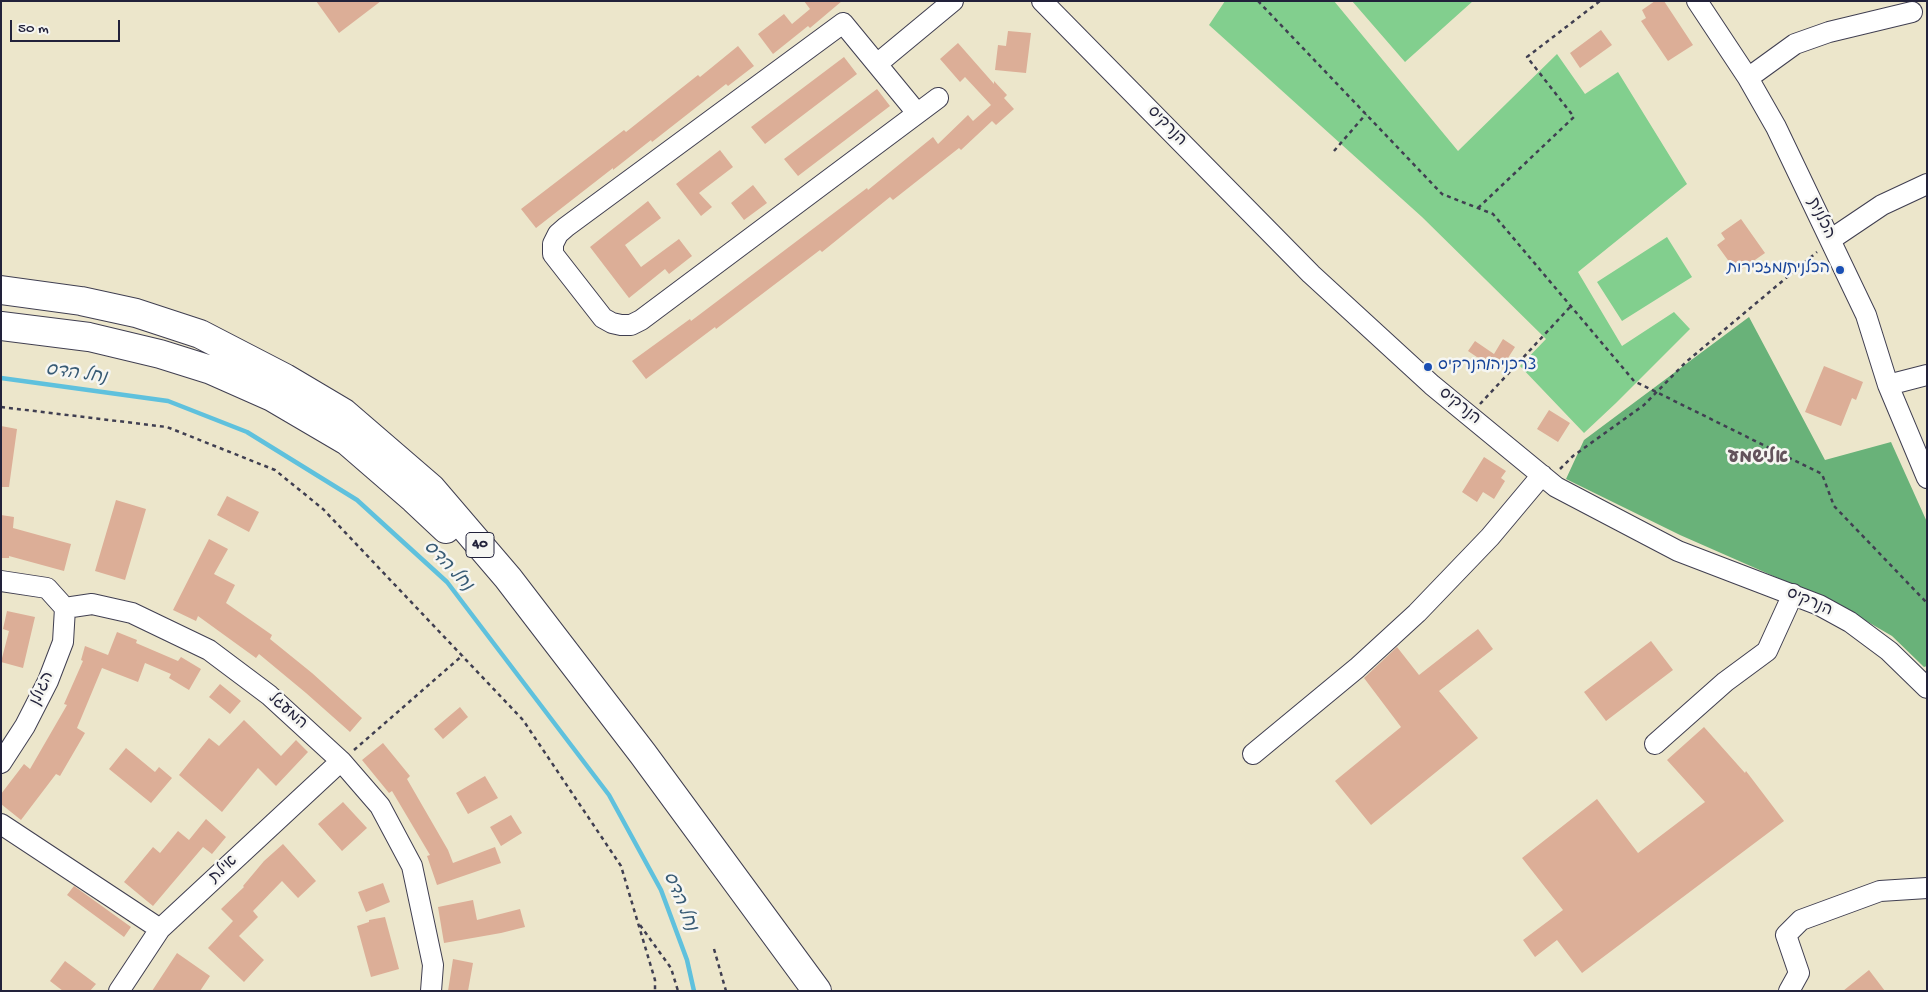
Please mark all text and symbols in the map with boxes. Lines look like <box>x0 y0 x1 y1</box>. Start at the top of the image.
scale bar <box>12 10 122 42</box>
text: 50 m <box>18 20 49 38</box>
street label: הנרקיס <box>1142 103 1190 151</box>
street label: הכלנית <box>1802 195 1838 243</box>
place label: הכלנית/מזכירות <box>1727 260 1830 280</box>
marker: הכלנית/מזכירות <box>1834 264 1846 276</box>
place label: צרכניה/הנרקיס <box>1438 357 1536 377</box>
water label: נחל הדס <box>44 360 108 390</box>
marker: צרכניה/הנרקיס <box>1422 361 1434 373</box>
street label: הנרקיס <box>1434 384 1484 430</box>
district label: אלישמע <box>1728 448 1788 470</box>
road number: 40 <box>466 532 494 558</box>
water label: נחל הדס <box>418 537 476 597</box>
street label: הנרקיס <box>1783 584 1835 622</box>
street label: הגולן <box>27 669 59 709</box>
street label: המעגל <box>264 690 310 734</box>
street label: אילת <box>206 852 242 888</box>
water label: נחל הדס <box>657 869 701 935</box>

